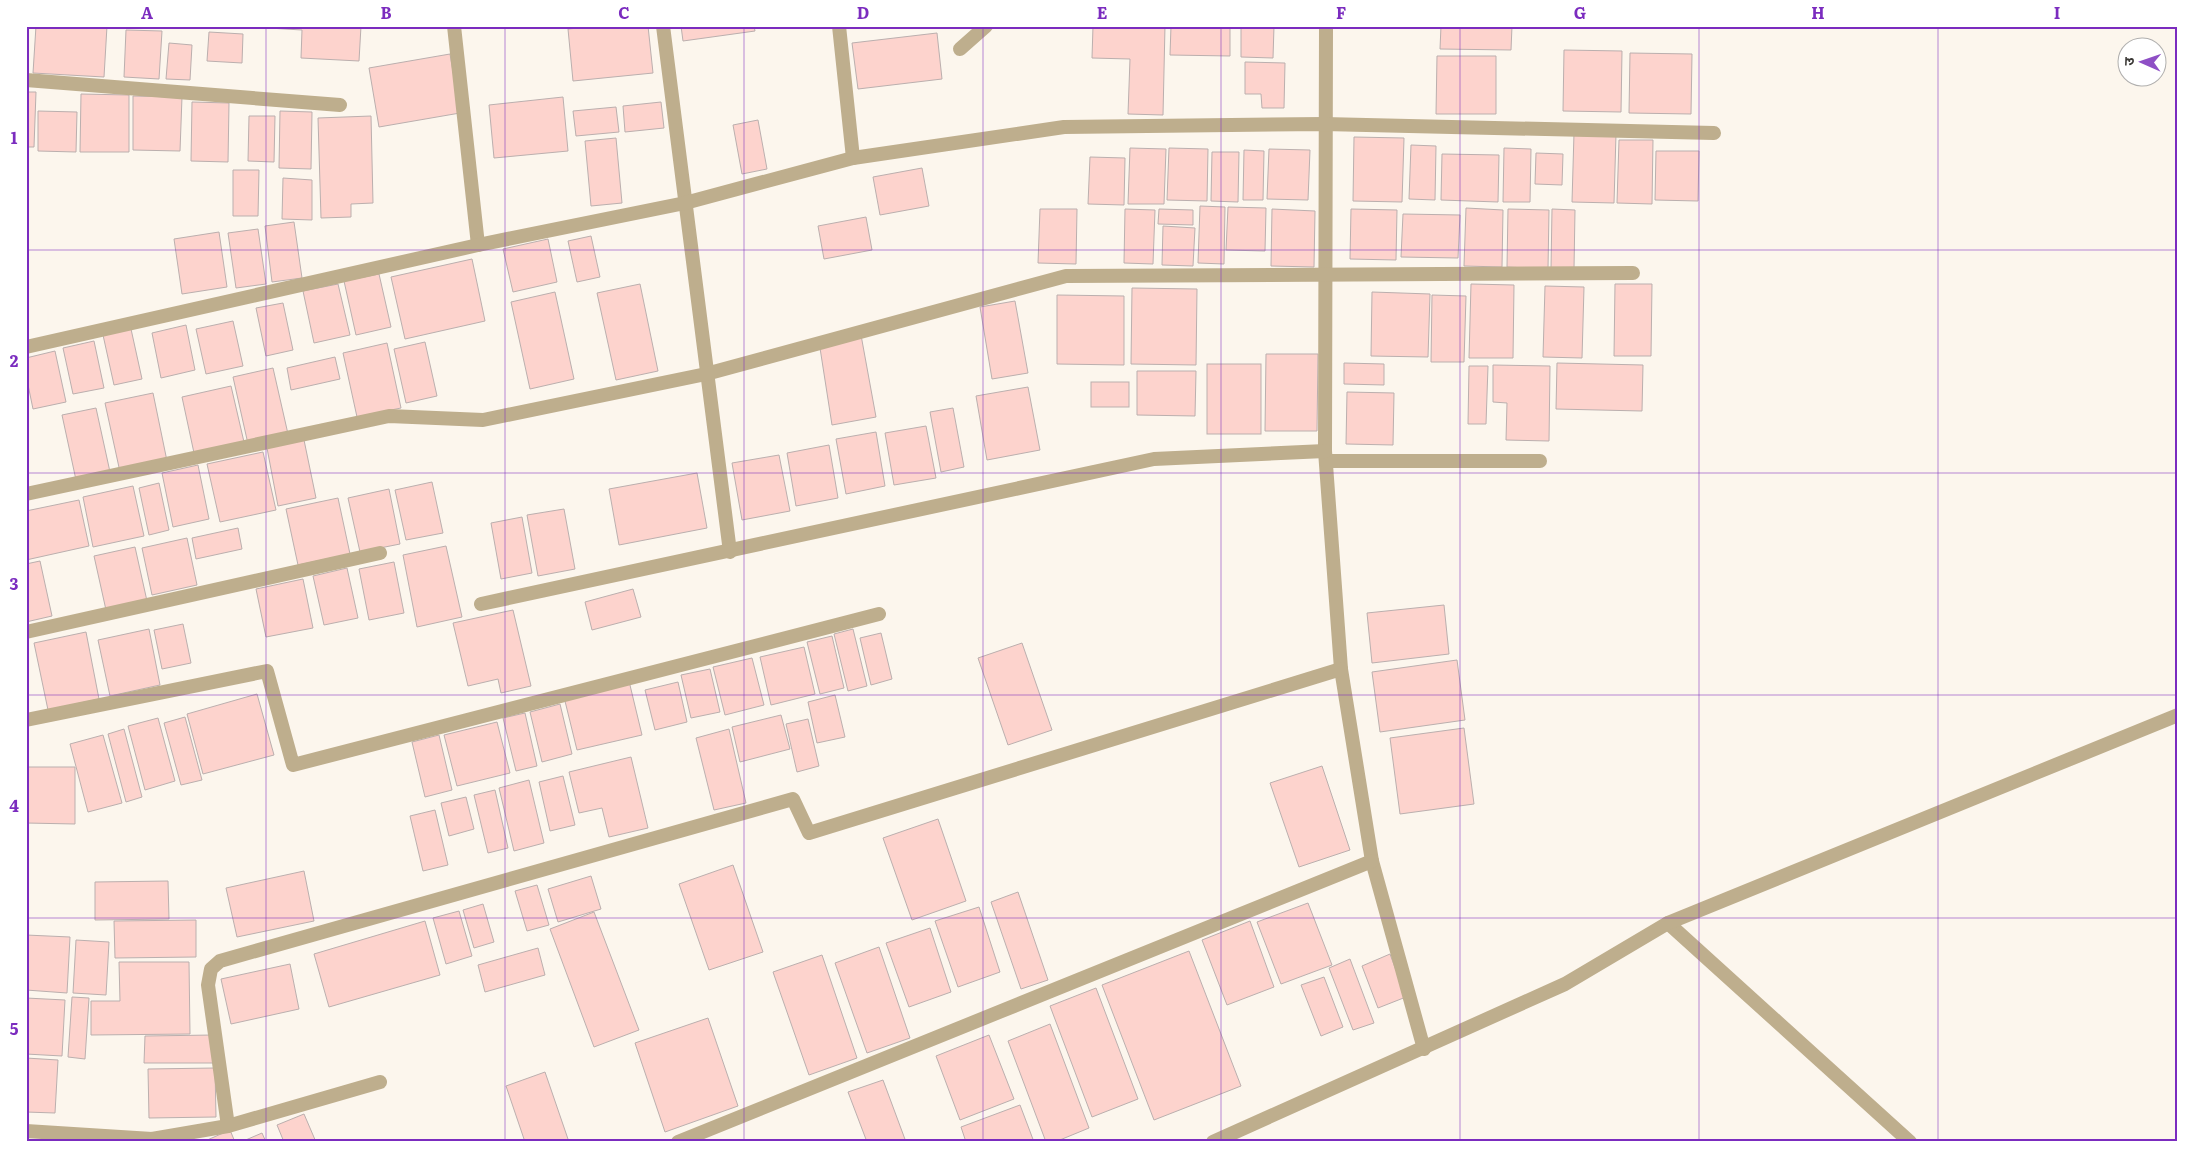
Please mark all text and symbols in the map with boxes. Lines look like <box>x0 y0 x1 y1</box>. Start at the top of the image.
text: A <box>141 0 153 24</box>
text: B <box>380 0 392 24</box>
text: C <box>618 0 630 24</box>
text: D <box>857 0 869 24</box>
text: E <box>1097 0 1108 24</box>
text: F <box>1336 0 1346 24</box>
text: G <box>1574 0 1586 24</box>
text: H <box>1811 0 1825 24</box>
text: I <box>2054 0 2060 24</box>
north arrow <box>2116 38 2166 88</box>
text: उ <box>2118 56 2138 66</box>
text: 1 <box>11 125 18 149</box>
text: 2 <box>10 348 19 372</box>
text: 3 <box>10 571 19 595</box>
text: 4 <box>9 793 19 817</box>
text: 5 <box>10 1016 19 1040</box>

